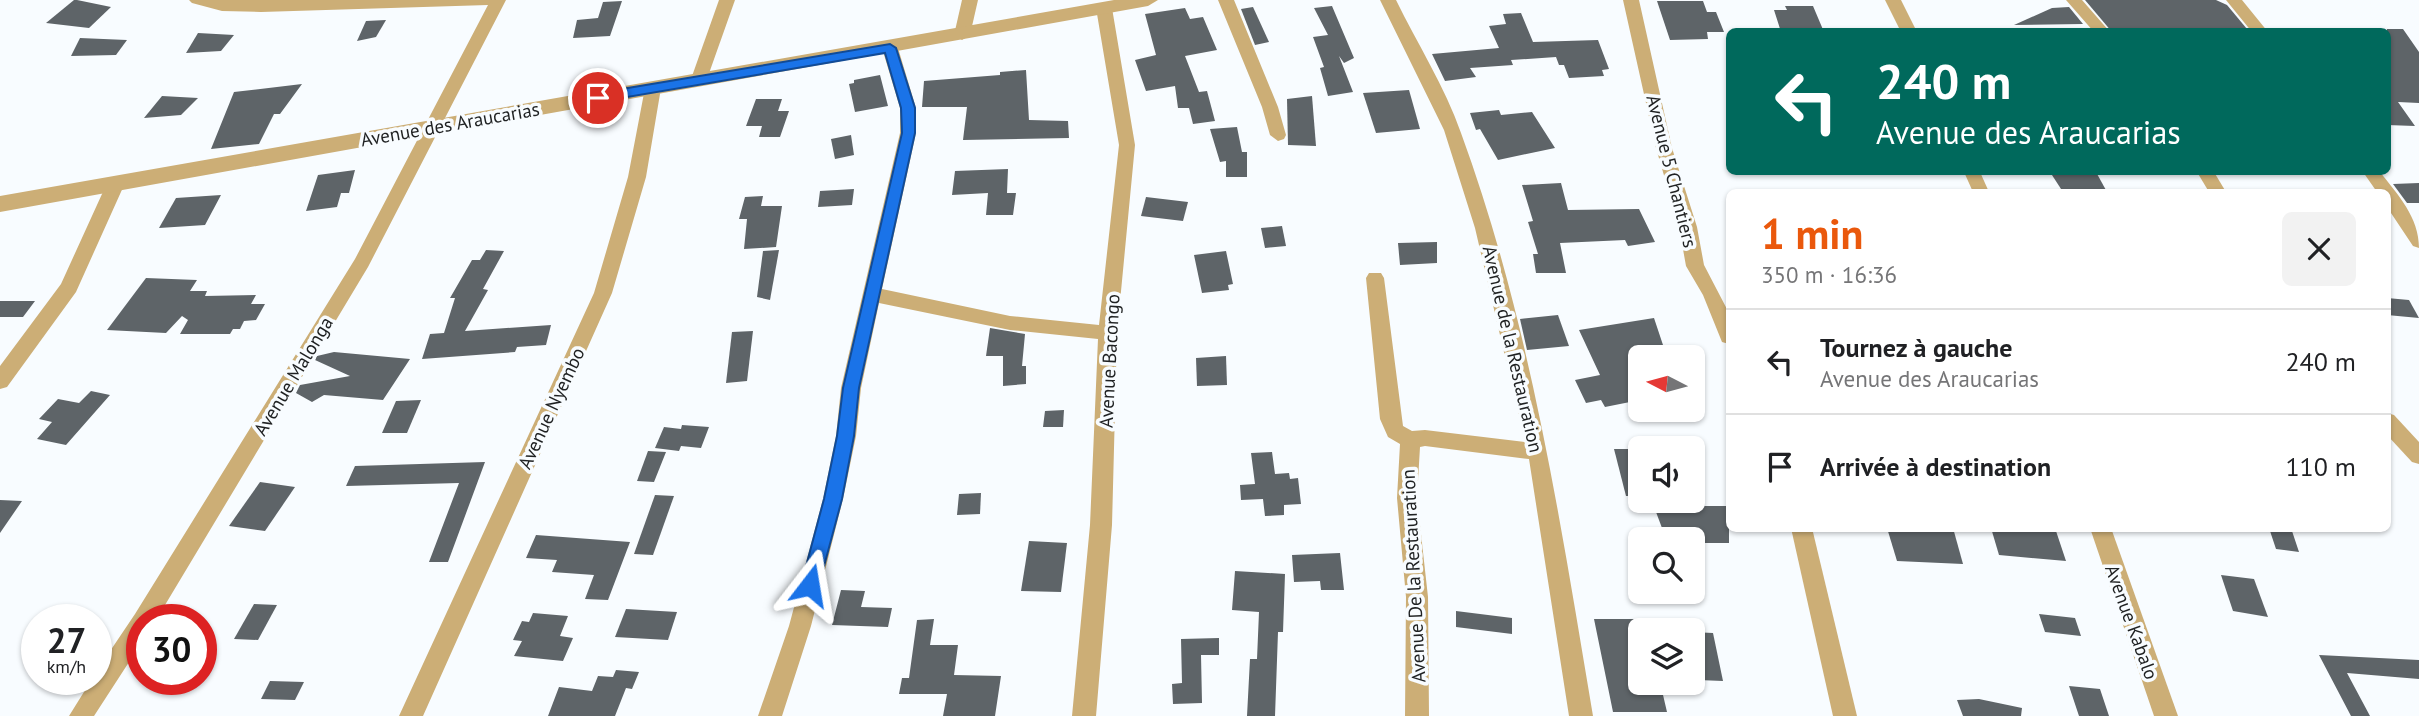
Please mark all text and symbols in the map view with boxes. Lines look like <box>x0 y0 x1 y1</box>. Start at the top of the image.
text: 240 m <box>1876 49 2011 113</box>
icon: left <box>1761 56 1852 147</box>
pin <box>568 68 628 128</box>
icon: arrive <box>579 79 617 117</box>
street label: Avenue 5 Chantiers <box>1641 92 1703 250</box>
street label: Avenue des Araucarias <box>359 96 541 152</box>
text: Avenue des Araucarias <box>1876 111 2181 153</box>
text: 1 min <box>1761 206 1863 261</box>
button: close <box>2282 212 2356 286</box>
street label: Avenue de la Restauration <box>1478 243 1548 455</box>
text: 350 m · 16:36 <box>1761 260 1897 289</box>
street label: Avenue Bacongo <box>1094 293 1124 429</box>
street label: Avenue Malonga <box>248 312 338 440</box>
text: Tournez à gauche <box>1820 331 2012 364</box>
street label: Avenue Nyembo <box>512 343 590 473</box>
icon: left <box>1761 343 1799 381</box>
north arrow <box>1628 345 1704 422</box>
map controls <box>1628 345 1705 695</box>
text: 240 m <box>2285 345 2356 378</box>
text: Avenue des Araucarias <box>1820 364 2039 393</box>
button: sound <box>1628 436 1705 513</box>
icon: arrive <box>1761 448 1799 486</box>
text: Arrivée à destination <box>1820 450 2051 483</box>
text: 110 m <box>2285 450 2356 483</box>
street label: Avenue De la Restauration <box>1395 469 1431 683</box>
button: search <box>1628 527 1705 604</box>
position arrow <box>773 548 847 622</box>
street label: Avenue Kabalo <box>2100 561 2164 683</box>
speed limit sign: 30 <box>126 604 217 695</box>
text: 27 <box>47 617 86 663</box>
button: layers <box>1628 618 1705 695</box>
text: km/h <box>47 655 86 678</box>

